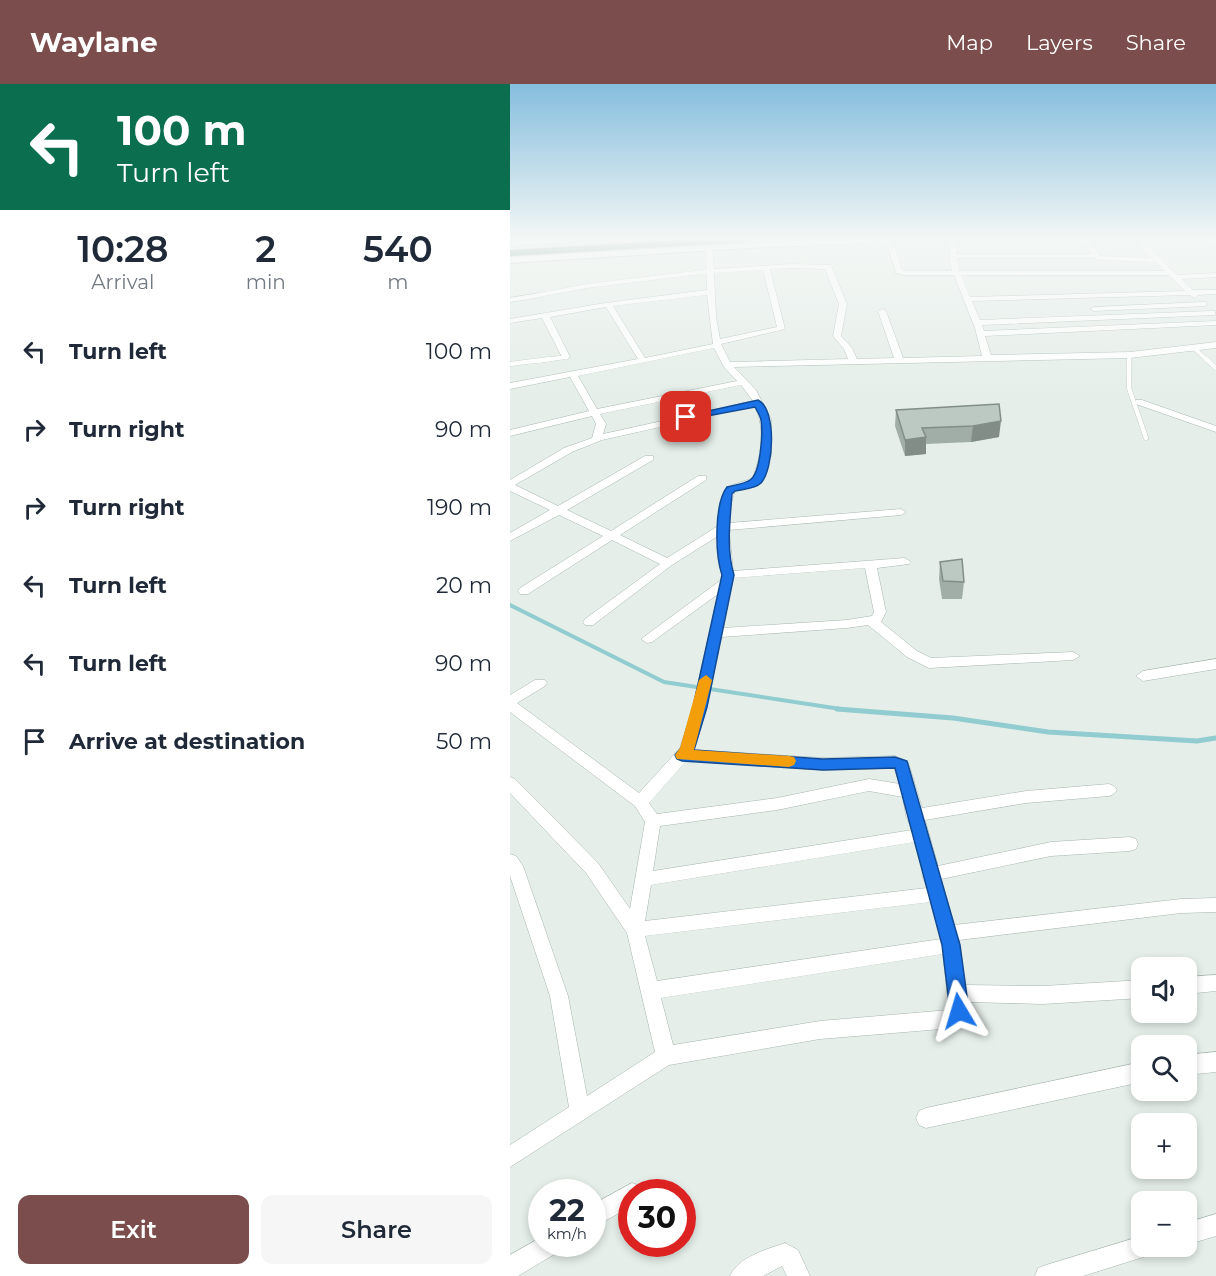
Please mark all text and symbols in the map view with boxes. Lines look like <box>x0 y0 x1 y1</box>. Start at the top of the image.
text: Waylane <box>30 25 158 59</box>
text: Map <box>946 30 993 55</box>
text: Layers <box>1026 30 1093 55</box>
text: Share <box>1126 30 1186 55</box>
text: 100 m <box>117 104 246 156</box>
icon: left <box>18 108 96 186</box>
text: Turn left <box>117 156 230 189</box>
text: 10:28 <box>77 227 168 271</box>
text: 2 <box>255 227 276 271</box>
text: 540 <box>363 227 433 271</box>
text: Arrival <box>91 270 154 294</box>
text: min <box>246 270 286 294</box>
text: m <box>387 270 409 294</box>
icon: left <box>18 335 51 368</box>
text: Turn left <box>69 338 167 365</box>
text: 100 m <box>426 338 492 365</box>
pin <box>660 391 711 442</box>
icon: arrive <box>669 400 702 433</box>
icon: right <box>18 413 51 446</box>
text: Turn right <box>69 416 184 443</box>
text: 90 m <box>435 416 492 443</box>
icon: right <box>18 491 51 524</box>
text: Turn right <box>69 494 184 521</box>
text: 190 m <box>427 494 492 521</box>
icon: left <box>18 569 51 602</box>
text: Turn left <box>69 572 167 599</box>
text: 20 m <box>436 572 492 599</box>
icon: left <box>18 647 51 680</box>
text: Turn left <box>69 650 167 677</box>
text: 90 m <box>435 650 492 677</box>
icon: arrive <box>18 725 51 758</box>
text: Arrive at destination <box>69 728 305 755</box>
text: 50 m <box>436 728 492 755</box>
map controls <box>1131 957 1197 1257</box>
button: sound <box>1131 957 1197 1023</box>
position arrow <box>927 979 991 1043</box>
button: search <box>1131 1035 1197 1101</box>
button: + <box>1131 1113 1197 1179</box>
speed limit sign: 30 <box>618 1179 696 1257</box>
button: − <box>1131 1191 1197 1257</box>
text: 22 <box>549 1192 585 1229</box>
button: Exit <box>18 1195 249 1264</box>
button: Share <box>261 1195 492 1264</box>
text: km/h <box>547 1224 587 1243</box>

